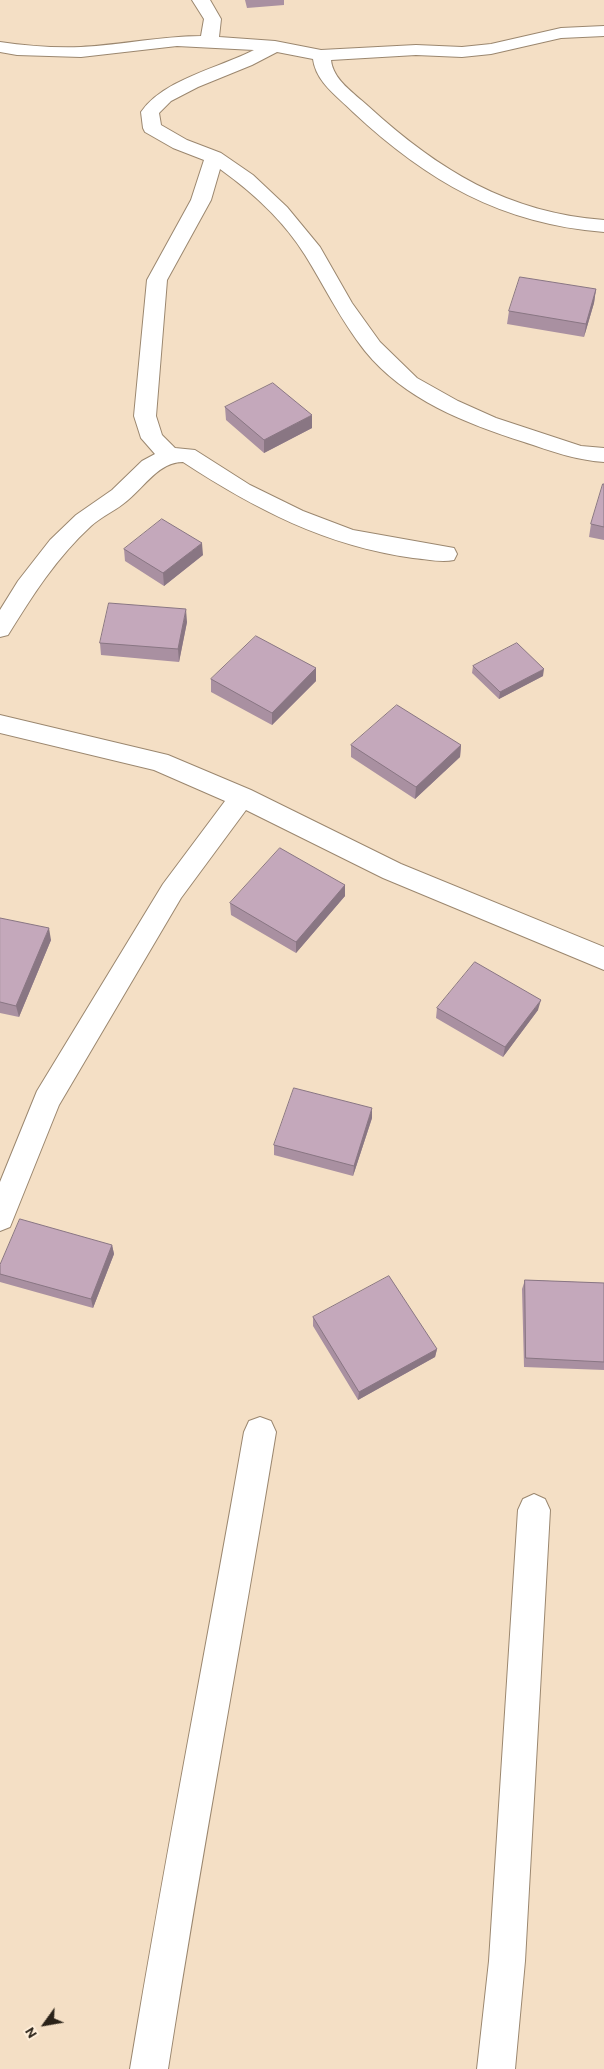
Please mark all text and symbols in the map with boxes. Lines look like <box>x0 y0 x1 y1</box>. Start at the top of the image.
north arrow <box>20 1999 70 2049</box>
text: N <box>22 2023 42 2041</box>

